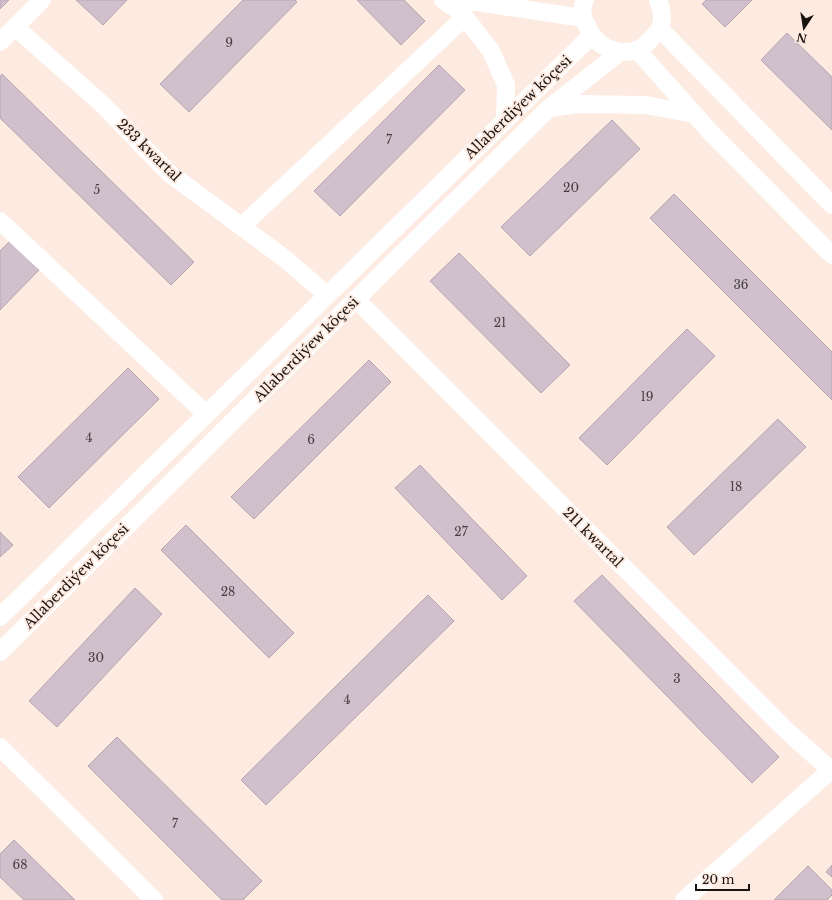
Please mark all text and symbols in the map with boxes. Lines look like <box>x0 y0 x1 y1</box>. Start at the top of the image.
north arrow <box>784 8 824 48</box>
text: N <box>795 30 808 46</box>
house number: 9 <box>225 35 233 50</box>
street label: Allaberdiýew köçesi <box>460 51 575 163</box>
street label: 233 kwartal <box>113 115 185 185</box>
house number: 7 <box>386 132 393 147</box>
house number: 20 <box>563 180 579 195</box>
house number: 5 <box>94 182 101 197</box>
house number: 36 <box>733 277 749 292</box>
street label: Allaberdiýew köçesi <box>249 292 363 406</box>
house number: 21 <box>494 315 506 330</box>
house number: 19 <box>640 389 654 404</box>
house number: 4 <box>85 430 93 445</box>
house number: 6 <box>307 432 315 447</box>
house number: 18 <box>730 479 742 494</box>
street label: 211 kwartal <box>559 503 627 571</box>
street label: Allaberdiýew köçesi <box>19 519 133 633</box>
house number: 27 <box>454 524 469 539</box>
house number: 28 <box>221 584 235 599</box>
house number: 30 <box>88 650 104 665</box>
house number: 3 <box>673 671 681 686</box>
house number: 4 <box>343 692 351 707</box>
house number: 7 <box>172 816 179 831</box>
house number: 68 <box>13 857 28 872</box>
scale bar <box>696 866 749 892</box>
text: 20 m <box>702 872 734 887</box>

